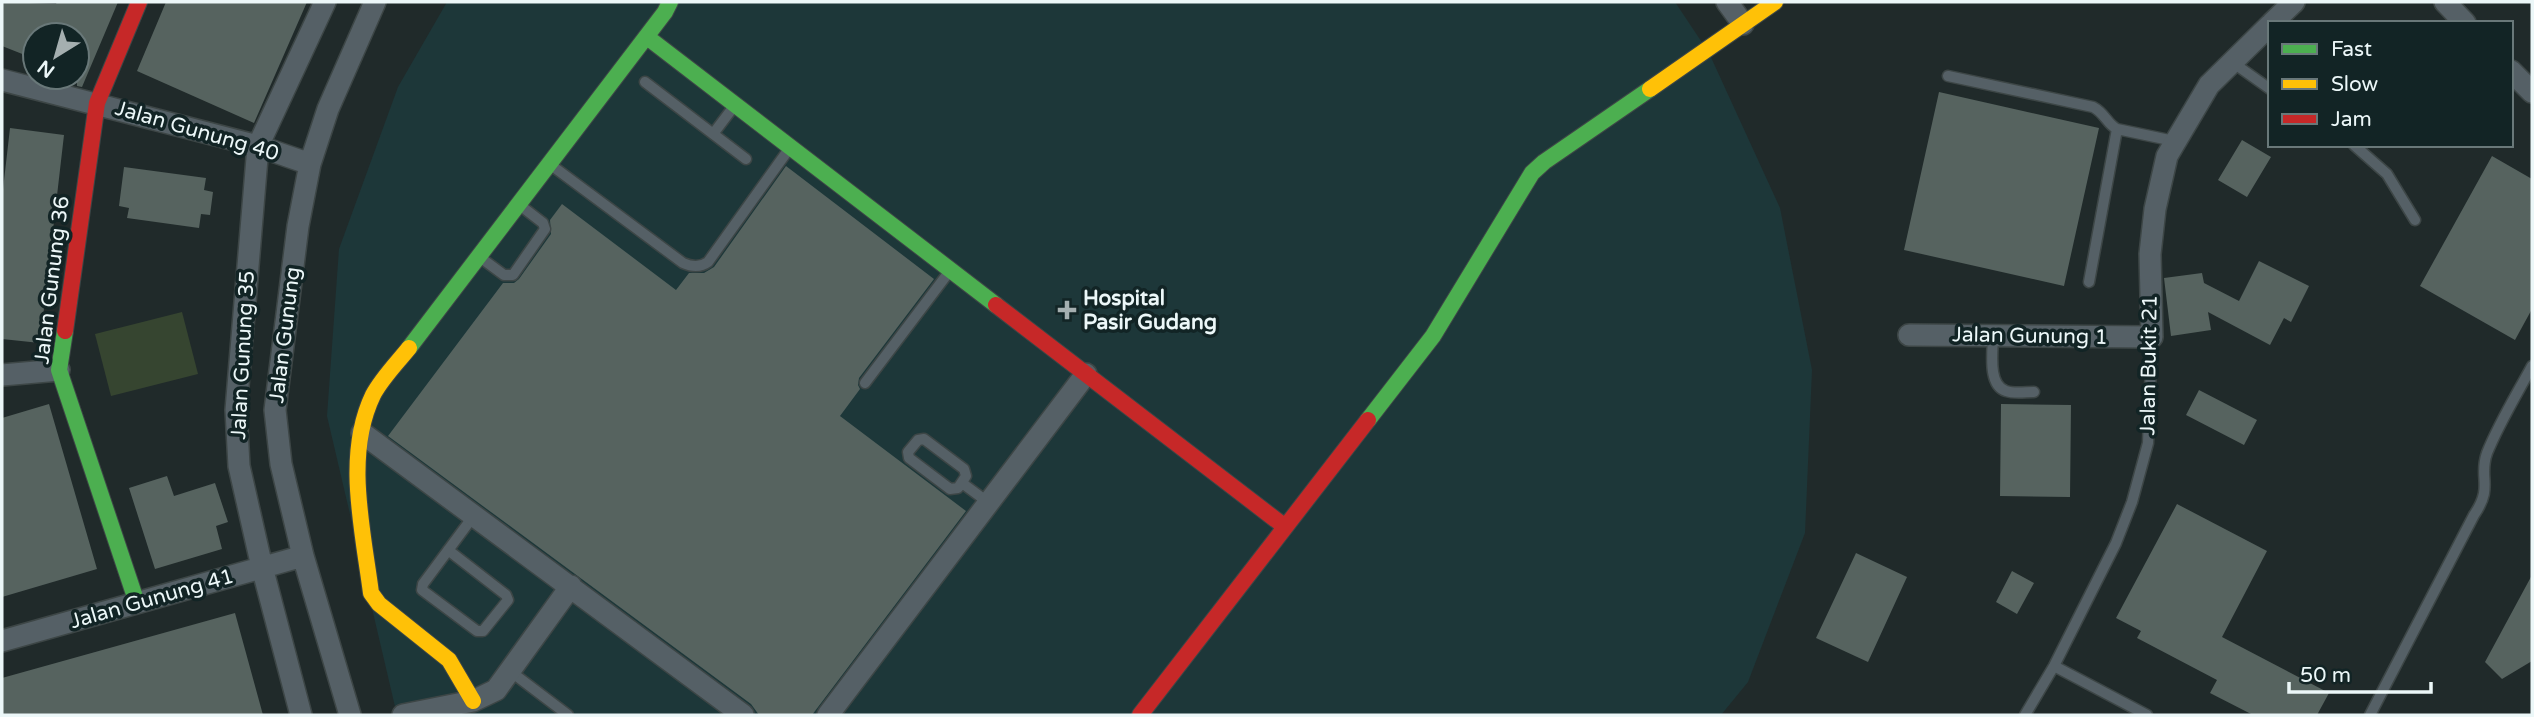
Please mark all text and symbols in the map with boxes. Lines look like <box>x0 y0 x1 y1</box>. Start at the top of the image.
north arrow <box>21 21 91 91</box>
legend <box>2268 21 2513 147</box>
text: Fast <box>2331 37 2372 62</box>
text: N <box>34 55 59 82</box>
text: Slow <box>2331 72 2379 97</box>
street label: Jalan Gunung 40 <box>112 96 282 166</box>
text: Jam <box>2331 107 2372 132</box>
street label: Jalan Gunung 36 <box>29 195 75 365</box>
street label: Jalan Gunung <box>264 265 306 405</box>
street label: Jalan Gunung 35 <box>226 270 260 440</box>
place label: Hospital Pasir Gudang <box>1083 286 1217 335</box>
street label: Jalan Bukit 21 <box>2135 294 2163 436</box>
marker: Hospital Pasir Gudang <box>1057 300 1077 320</box>
street label: Jalan Gunung 1 <box>1952 322 2108 350</box>
street label: Jalan Gunung 41 <box>67 564 237 634</box>
scale bar <box>2289 650 2431 694</box>
text: 50 m <box>2300 663 2351 688</box>

